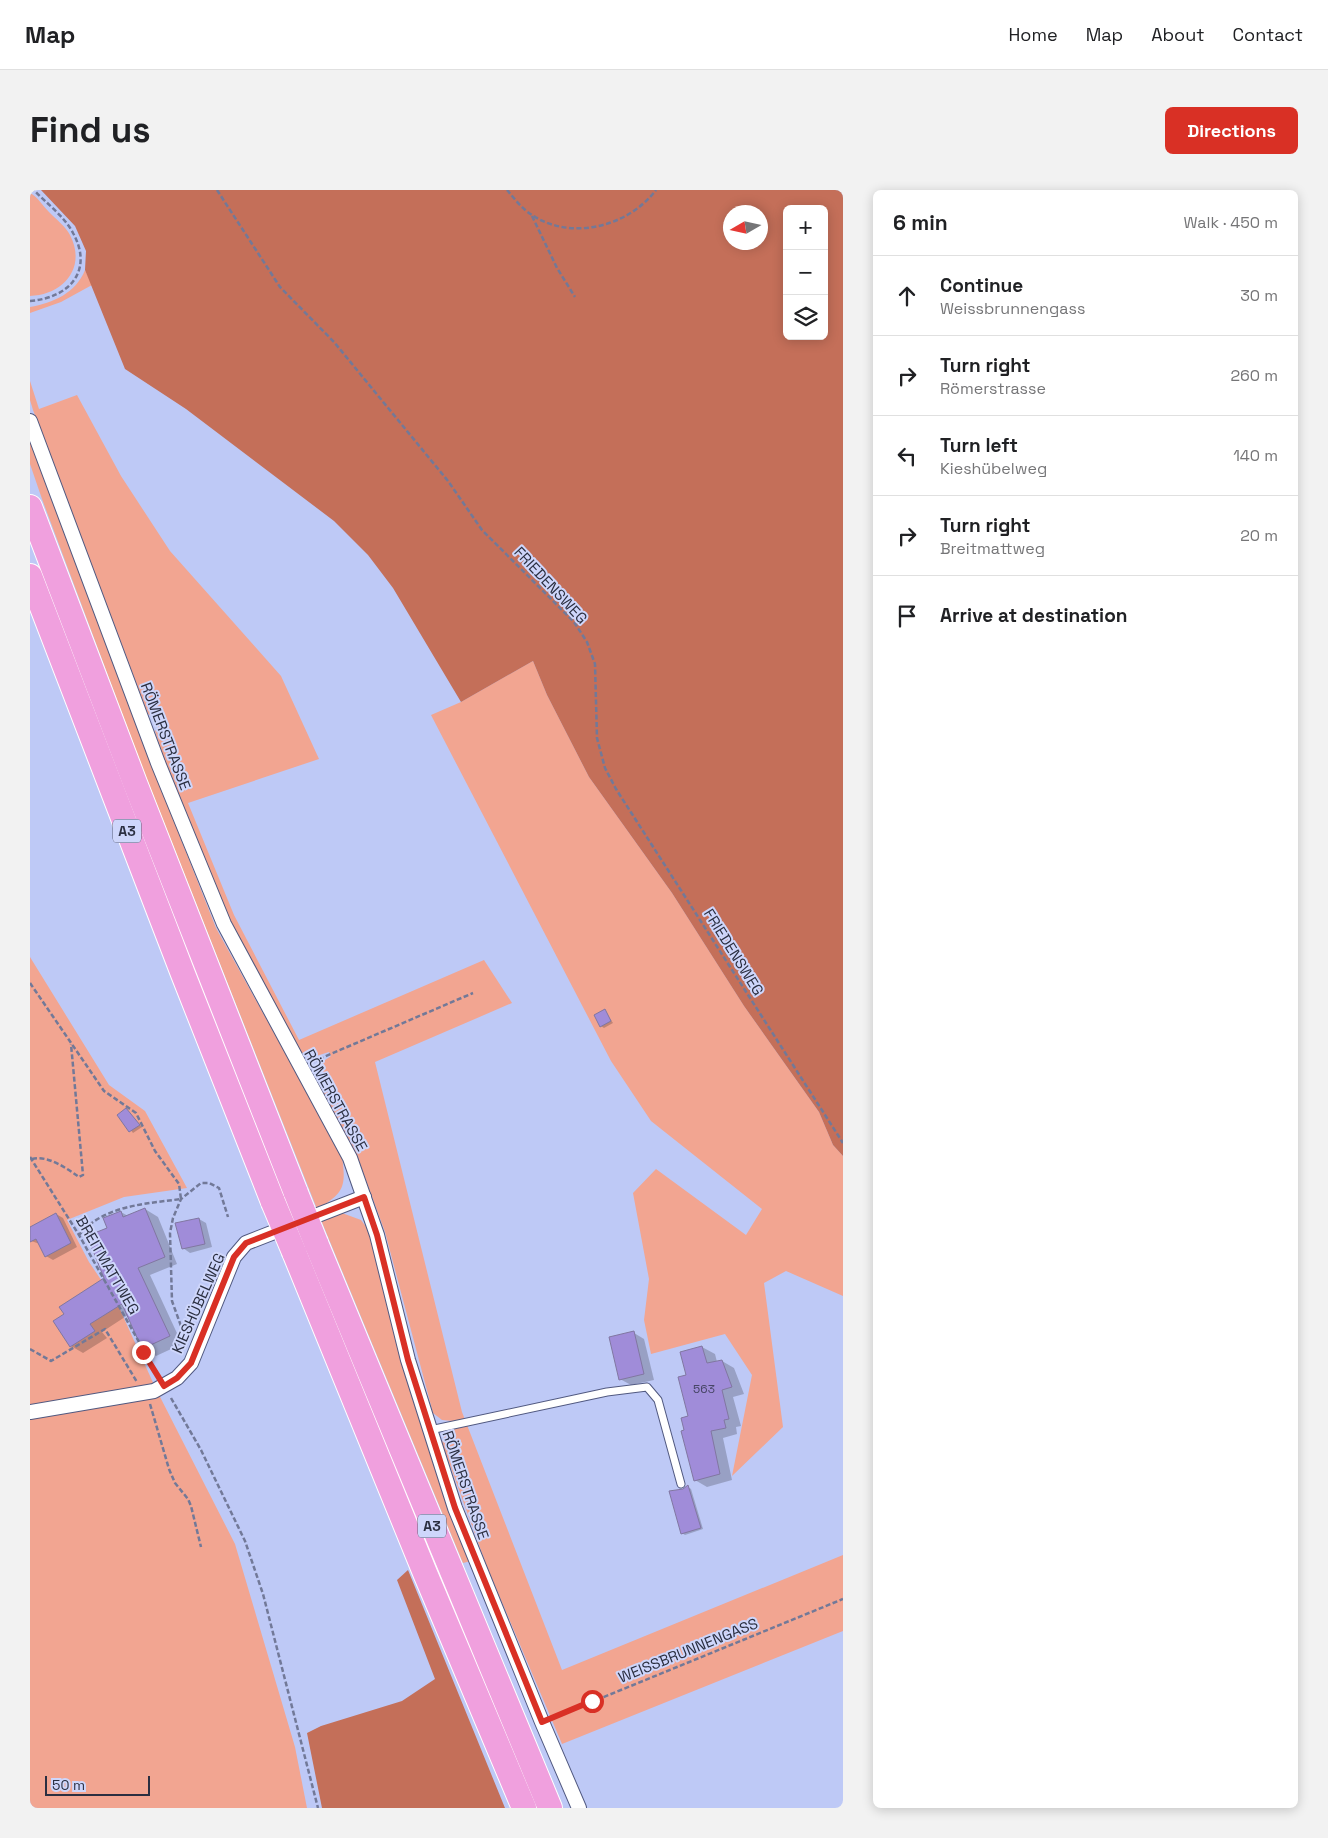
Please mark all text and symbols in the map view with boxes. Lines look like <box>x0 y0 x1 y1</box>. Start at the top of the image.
text: Map <box>25 19 75 50</box>
text: Home <box>1009 23 1058 46</box>
text: Map <box>1086 23 1123 46</box>
text: About <box>1151 23 1205 46</box>
text: Contact <box>1233 23 1303 46</box>
button: Directions <box>1165 107 1298 154</box>
text: Find us <box>30 108 151 152</box>
north arrow <box>723 205 768 250</box>
map controls <box>783 205 828 340</box>
button: + <box>783 205 828 250</box>
text: 6 min <box>893 209 948 236</box>
text: Walk · 450 m <box>1184 212 1278 233</box>
button: − <box>783 250 828 295</box>
text: Continue <box>940 273 1023 298</box>
icon: ahead <box>893 282 921 310</box>
text: 30 m <box>1240 285 1278 306</box>
button: layers <box>783 295 828 340</box>
text: Weissbrunnengass <box>940 298 1085 319</box>
text: Turn right <box>940 353 1030 378</box>
icon: right <box>893 362 921 390</box>
text: 260 m <box>1230 365 1278 386</box>
text: Römerstrasse <box>940 378 1046 399</box>
text: Turn left <box>940 433 1018 458</box>
icon: left <box>893 442 921 470</box>
text: 140 m <box>1233 445 1278 466</box>
text: Kieshübelweg <box>940 458 1047 479</box>
text: Turn right <box>940 513 1030 538</box>
icon: right <box>893 522 921 550</box>
text: 20 m <box>1240 525 1278 546</box>
text: Breitmattweg <box>940 538 1045 559</box>
street label: FRIEDENSWEG <box>510 542 592 628</box>
icon: arrive <box>893 602 921 630</box>
text: Arrive at destination <box>940 603 1128 628</box>
street label: RÖMERSTRASSE <box>137 680 195 792</box>
road number: A3 <box>113 820 141 842</box>
street label: FRIEDENSWEG <box>700 905 768 999</box>
street label: RÖMERSTRASSE <box>300 1046 372 1154</box>
street label: BREITMATTWEG <box>72 1212 144 1318</box>
street label: KIESHÜBELWEG <box>167 1250 229 1356</box>
route end <box>132 1341 155 1364</box>
house number: 563 <box>693 1381 715 1397</box>
street label: RÖMERSTRASSE <box>439 1428 493 1542</box>
road number: A3 <box>418 1514 446 1538</box>
street label: WEISSBRUNNENGASS <box>615 1613 761 1687</box>
route start <box>581 1690 604 1713</box>
scale bar <box>45 1773 150 1796</box>
text: 50 m <box>52 1776 85 1794</box>

